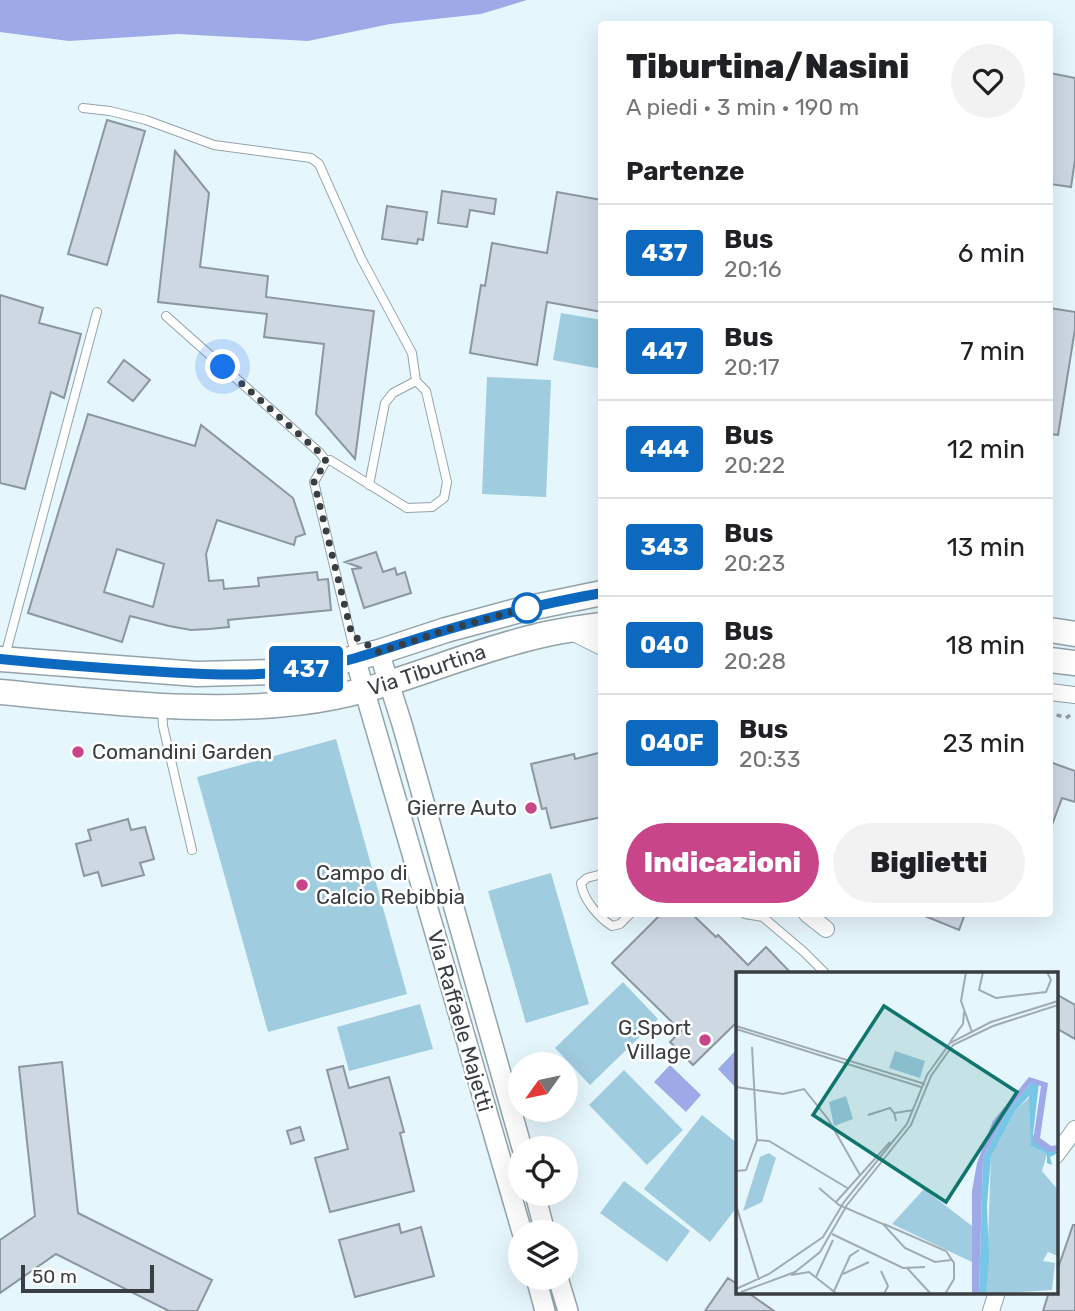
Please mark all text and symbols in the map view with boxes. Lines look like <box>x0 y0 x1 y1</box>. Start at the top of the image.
button: heart <box>951 44 1025 118</box>
text: Tiburtina/Nasini <box>626 47 909 86</box>
text: A piedi · 3 min · 190 m <box>626 93 859 121</box>
text: Partenze <box>626 156 744 187</box>
text: Bus <box>724 224 773 255</box>
text: 6 min <box>958 238 1025 269</box>
text: 437 <box>642 239 687 267</box>
text: 20:16 <box>724 255 782 283</box>
text: Bus <box>724 322 773 353</box>
text: 7 min <box>960 336 1025 367</box>
text: 447 <box>642 337 687 365</box>
your location <box>205 349 240 384</box>
text: 20:17 <box>724 353 780 381</box>
text: Bus <box>724 420 774 451</box>
text: 12 min <box>947 434 1025 465</box>
text: 444 <box>640 435 689 463</box>
text: 20:22 <box>724 451 785 479</box>
text: Bus <box>724 518 773 549</box>
text: 13 min <box>947 532 1025 563</box>
text: 343 <box>640 533 689 561</box>
text: 20:23 <box>724 549 785 577</box>
unlabelled marker <box>512 593 542 623</box>
text: Bus <box>724 616 773 647</box>
text: 18 min <box>946 630 1025 661</box>
text: 040 <box>640 631 689 659</box>
street label: Via Tiburtina <box>365 638 489 700</box>
line badge: 437 <box>266 646 346 692</box>
text: 20:28 <box>724 647 786 675</box>
text: 437 <box>283 655 329 683</box>
text: Bus <box>739 714 788 745</box>
text: 23 min <box>943 728 1025 759</box>
text: 040F <box>640 729 704 757</box>
place label: Comandini Garden <box>92 739 272 764</box>
marker: Comandini Garden <box>70 744 86 760</box>
text: 20:33 <box>739 745 801 773</box>
place label: Gierre Auto <box>407 795 517 820</box>
marker: Gierre Auto <box>523 800 539 816</box>
button: Indicazioni <box>626 823 819 903</box>
button: Biglietti <box>833 823 1025 903</box>
place label: Campo di Calcio Rebibbia <box>316 860 465 909</box>
marker: Campo di Calcio Rebibbia <box>294 877 310 893</box>
street label: Via Raffaele Majetti <box>423 927 498 1114</box>
inset map <box>736 972 1058 1294</box>
place label: G.Sport Village <box>618 1015 691 1064</box>
marker: G.Sport Village <box>697 1032 713 1048</box>
north arrow <box>508 1052 578 1122</box>
map controls <box>508 1052 578 1290</box>
button: locate <box>508 1136 578 1206</box>
button: layers <box>508 1220 578 1290</box>
scale bar <box>21 1262 154 1294</box>
text: 50 m <box>32 1265 77 1288</box>

